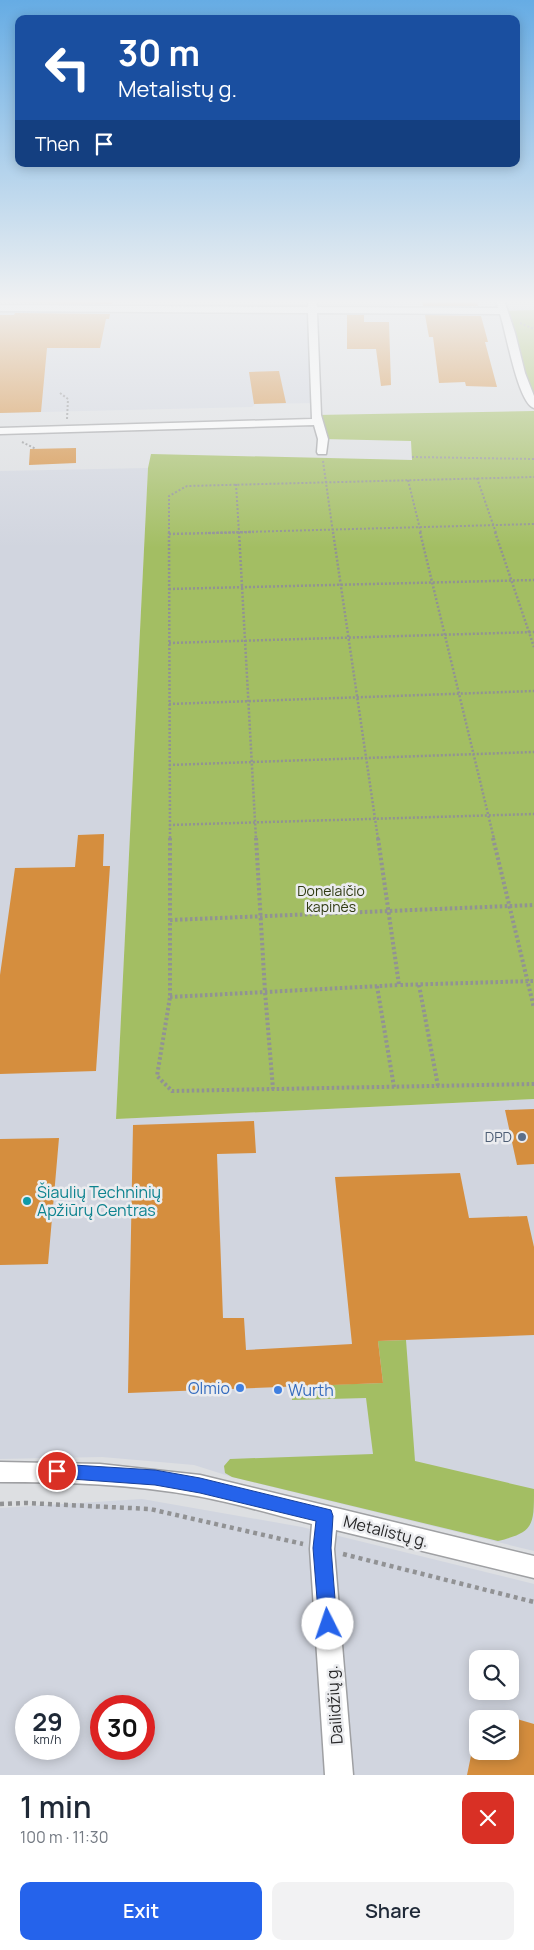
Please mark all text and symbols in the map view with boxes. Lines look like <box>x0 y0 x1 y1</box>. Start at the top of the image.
text: 30 m <box>118 29 200 77</box>
icon: left <box>35 35 100 100</box>
text: Metalistų g. <box>118 74 237 104</box>
icon: arrive <box>90 130 118 158</box>
text: Then <box>35 131 80 157</box>
park label: Donelaičio kapinės <box>297 881 365 916</box>
place label: DPD <box>485 1127 512 1146</box>
marker: DPD <box>516 1131 528 1143</box>
place label: Šiaulių Techninių Apžiūrų Centras <box>37 1181 161 1221</box>
marker: Šiaulių Techninių Apžiūrų Centras <box>21 1195 33 1207</box>
place label: Olmio <box>188 1377 230 1399</box>
place label: Wurth <box>288 1379 334 1401</box>
marker: Olmio <box>234 1382 246 1394</box>
marker: Wurth <box>272 1384 284 1396</box>
pin <box>36 1450 78 1492</box>
icon: arrive <box>43 1457 71 1485</box>
street label: Metalistų g. <box>341 1510 431 1552</box>
position arrow <box>301 1597 353 1649</box>
map controls <box>469 1650 519 1760</box>
button: search <box>469 1650 519 1700</box>
street label: Dailidžių g. <box>320 1665 348 1745</box>
speed limit sign: 30 <box>90 1695 155 1760</box>
text: 29 <box>32 1704 63 1739</box>
button: layers <box>469 1710 519 1760</box>
text: km/h <box>34 1731 61 1748</box>
text: 1 min <box>20 1786 92 1827</box>
button: close <box>462 1792 514 1844</box>
text: 100 m · 11:30 <box>20 1826 108 1848</box>
button: Exit <box>20 1882 262 1940</box>
button: Share <box>272 1882 514 1940</box>

